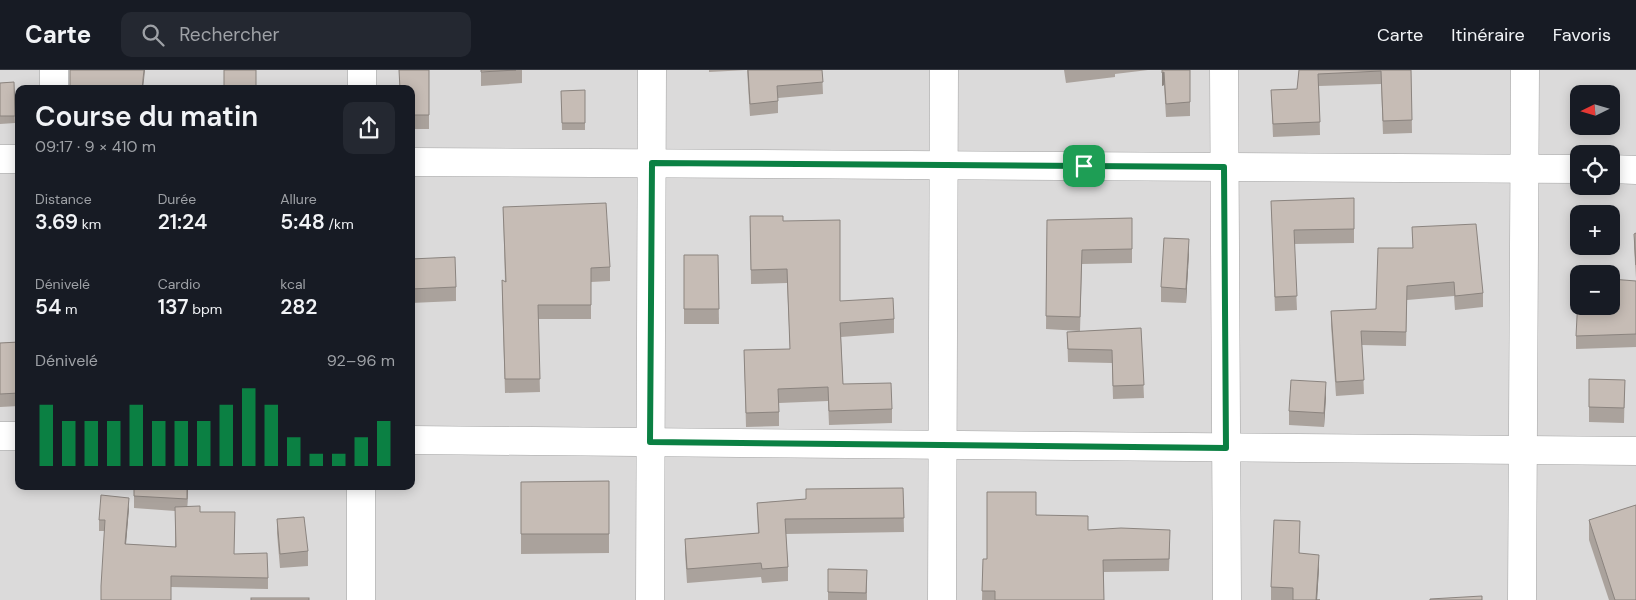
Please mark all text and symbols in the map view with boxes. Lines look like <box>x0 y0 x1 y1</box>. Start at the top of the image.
search box <box>121 12 471 57</box>
text: Carte <box>25 19 91 50</box>
icon: search <box>139 21 167 49</box>
text: Rechercher <box>179 22 280 47</box>
text: Carte <box>1377 23 1423 47</box>
text: Itinéraire <box>1451 23 1525 47</box>
text: Favoris <box>1553 23 1611 47</box>
north arrow <box>1570 85 1620 135</box>
map controls <box>1570 85 1620 315</box>
text: Course du matin <box>35 98 258 135</box>
button: share <box>343 102 395 154</box>
text: 09:17 · 9 × 410 m <box>35 136 156 157</box>
pin <box>1063 145 1105 187</box>
button: locate <box>1570 145 1620 195</box>
icon: arrive <box>1070 152 1098 180</box>
text: Distance <box>35 190 92 208</box>
text: Durée <box>158 190 196 208</box>
text: Allure <box>280 190 317 208</box>
button: + <box>1570 205 1620 255</box>
text: 3.69 <box>35 208 78 236</box>
text: 21:24 <box>158 208 207 236</box>
text: 5:48 <box>280 208 325 236</box>
text: km <box>78 215 101 233</box>
text: /km <box>325 215 354 233</box>
button: − <box>1570 265 1620 315</box>
text: Dénivelé <box>35 275 90 293</box>
text: Cardio <box>158 275 201 293</box>
text: kcal <box>280 275 306 293</box>
text: 54 <box>35 293 61 321</box>
text: 137 <box>158 293 189 321</box>
text: 282 <box>280 293 317 321</box>
text: m <box>61 300 78 318</box>
text: bpm <box>189 300 222 318</box>
text: Dénivelé <box>35 350 98 371</box>
text: 92–96 m <box>327 350 395 371</box>

